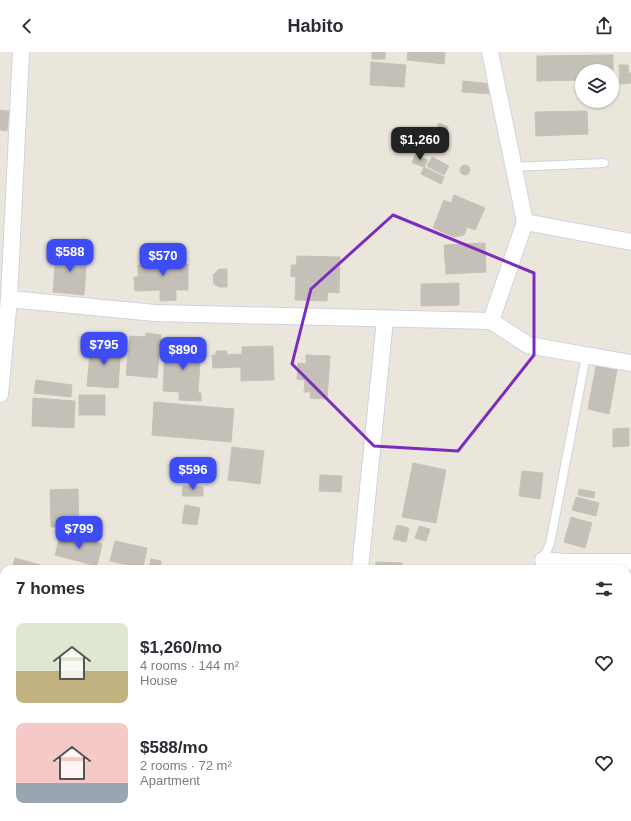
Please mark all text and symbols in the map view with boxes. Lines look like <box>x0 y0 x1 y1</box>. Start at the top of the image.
icon: back <box>16 15 38 37</box>
icon: share <box>593 15 615 37</box>
text: Habito <box>288 16 344 36</box>
map controls <box>575 64 619 108</box>
button: layers <box>575 64 619 108</box>
pin: $1,260 <box>387 127 453 161</box>
text: $1,260 <box>400 132 440 147</box>
pin: $588 <box>46 239 94 273</box>
pin: $570 <box>139 243 187 277</box>
text: $588 <box>56 244 84 259</box>
text: $570 <box>149 248 177 263</box>
pin: $795 <box>80 332 128 366</box>
text: $795 <box>90 337 118 352</box>
pin: $890 <box>159 337 207 371</box>
text: $890 <box>169 342 197 357</box>
pin: $596 <box>169 457 217 491</box>
text: $596 <box>179 462 207 477</box>
pin: $799 <box>55 516 103 550</box>
text: $799 <box>65 521 93 536</box>
icon: filters <box>593 578 615 600</box>
text: 7 homes <box>16 579 85 598</box>
text: $1,260/mo <box>140 638 222 657</box>
icon: home <box>48 639 96 687</box>
icon: heart <box>593 652 615 674</box>
text: 4 rooms · 144 m² <box>140 658 239 673</box>
text: House <box>140 673 178 688</box>
text: $588/mo <box>140 738 208 757</box>
icon: home <box>48 739 96 787</box>
icon: heart <box>593 752 615 774</box>
text: 2 rooms · 72 m² <box>140 758 232 773</box>
text: Apartment <box>140 773 200 788</box>

